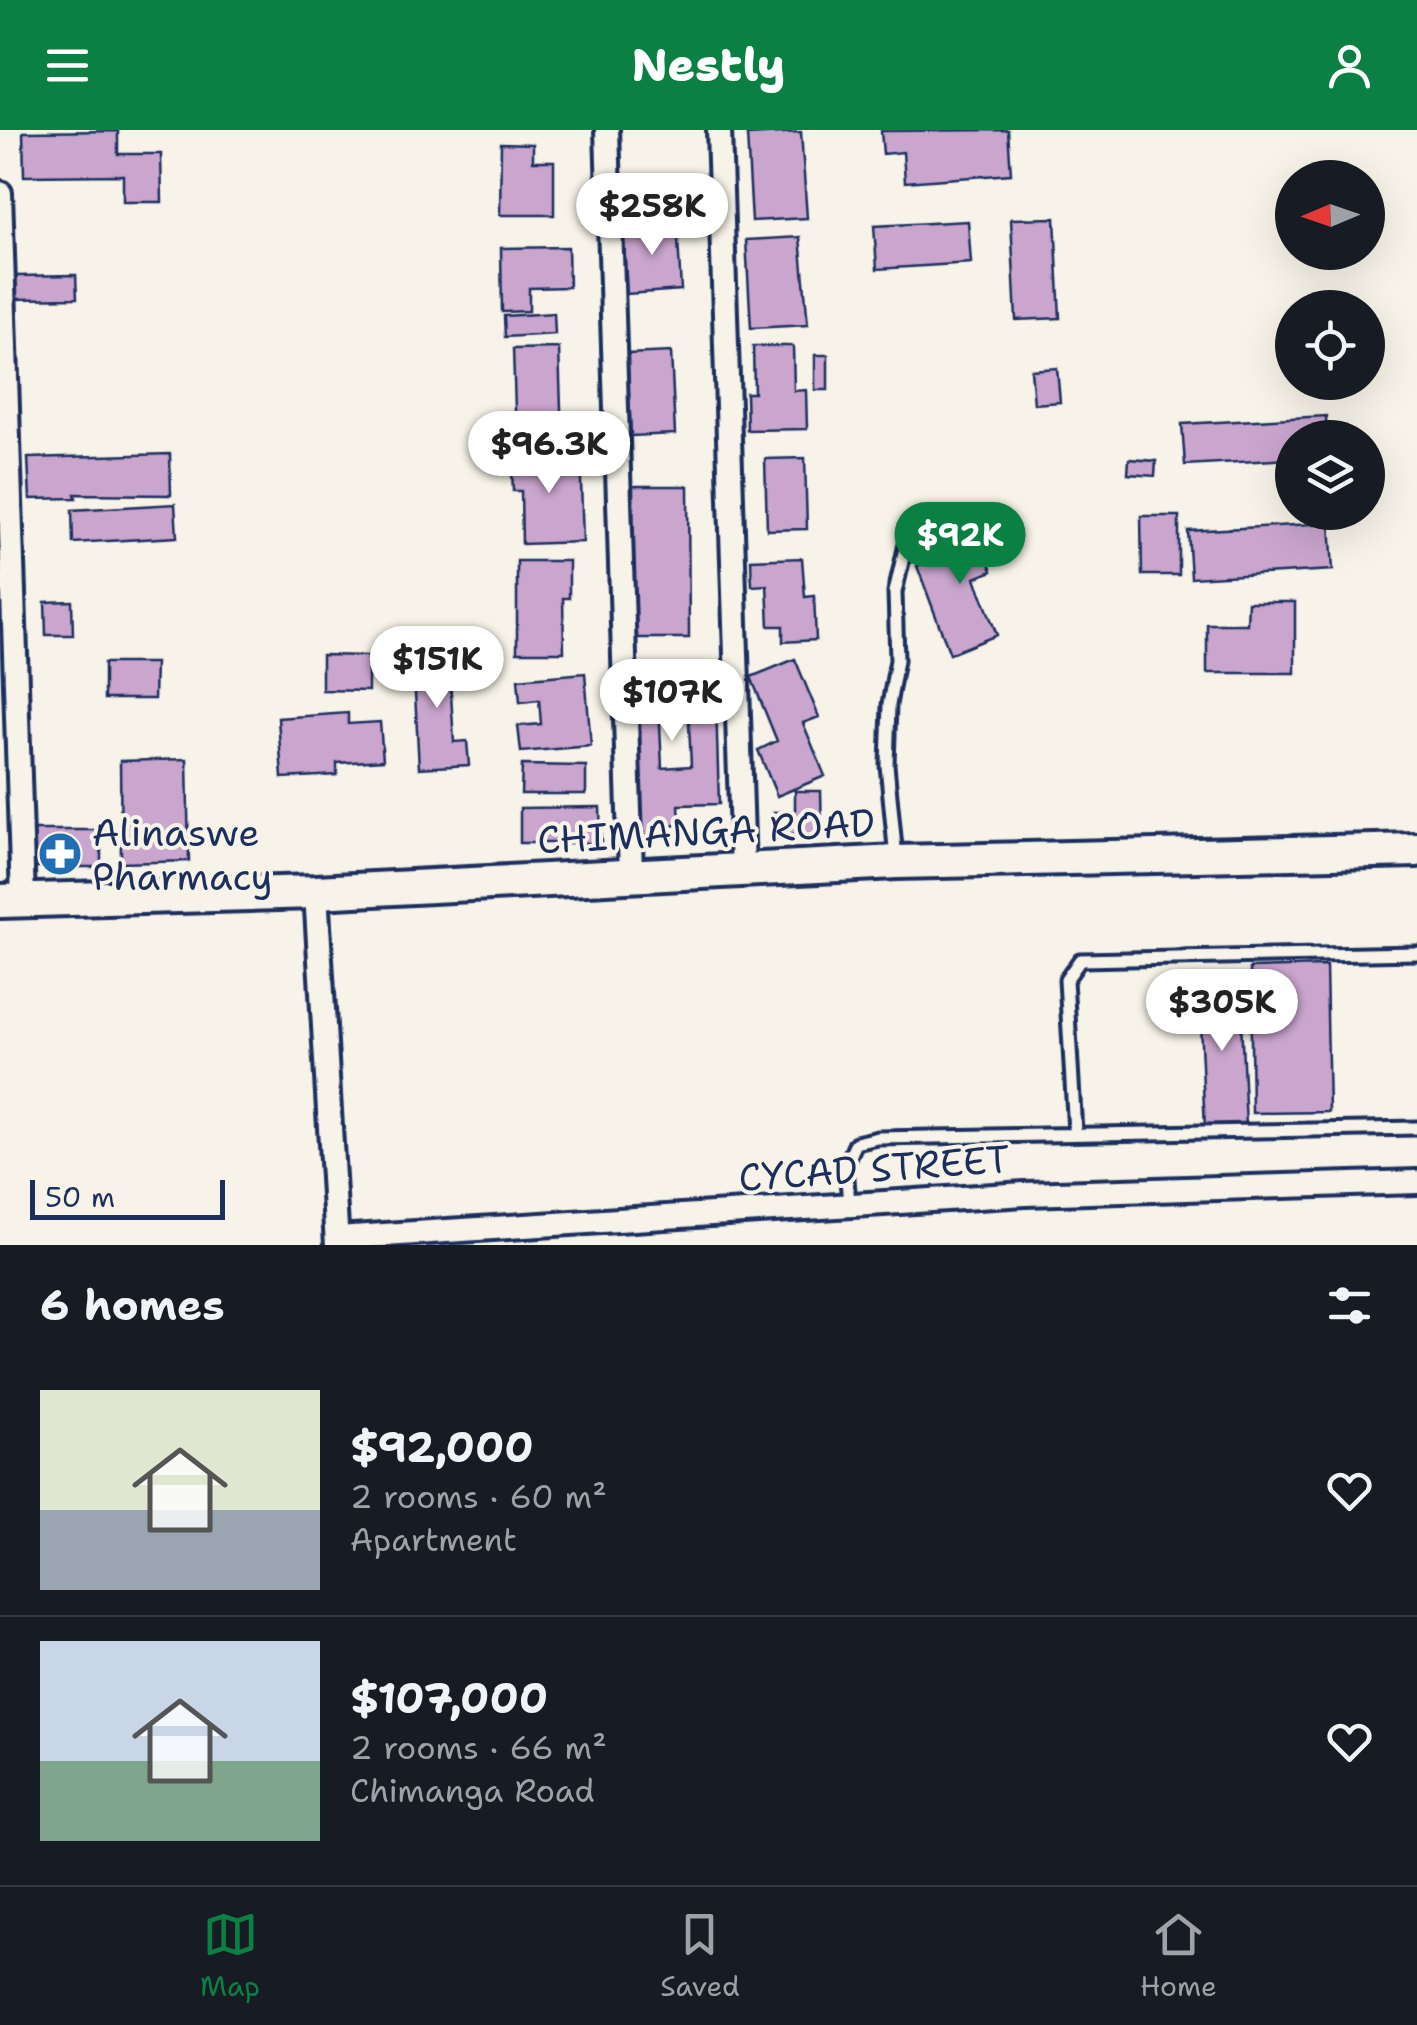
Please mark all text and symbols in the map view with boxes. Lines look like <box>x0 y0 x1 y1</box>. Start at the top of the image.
text: Nestly <box>632 35 785 95</box>
icon: menu <box>40 38 95 93</box>
icon: person <box>1322 38 1377 93</box>
north arrow <box>1275 160 1385 270</box>
map controls <box>1275 160 1385 530</box>
pin: $258K <box>582 173 722 258</box>
text: $258K <box>598 184 706 227</box>
button: locate <box>1275 290 1385 400</box>
pin: $96.3K <box>468 411 630 496</box>
button: layers <box>1275 420 1385 530</box>
text: $96.3K <box>490 422 608 465</box>
pin: $92K <box>901 502 1019 587</box>
text: $92K <box>917 513 1003 556</box>
pin: $151K <box>367 626 507 711</box>
text: $151K <box>392 637 482 680</box>
pin: $107K <box>602 659 742 744</box>
text: $107K <box>622 670 722 713</box>
street label: CHIMANGA ROAD <box>536 797 876 865</box>
place label: Alinaswe Pharmacy <box>92 807 273 902</box>
pharmacy icon: Alinaswe Pharmacy <box>37 831 83 877</box>
pin: $305K <box>1152 969 1292 1054</box>
text: $305K <box>1168 980 1276 1023</box>
street label: CYCAD STREET <box>737 1133 1011 1203</box>
scale bar <box>30 1175 225 1220</box>
text: 50 m <box>45 1178 115 1216</box>
text: 6 homes <box>40 1277 225 1333</box>
icon: filters <box>1322 1278 1377 1333</box>
text: $92,000 <box>350 1419 534 1475</box>
icon: home <box>120 1430 240 1550</box>
icon: heart <box>1322 1463 1377 1518</box>
text: 2 rooms · 60 m² <box>350 1475 607 1518</box>
text: Apartment <box>350 1518 517 1561</box>
text: $107,000 <box>350 1670 548 1726</box>
icon: home <box>120 1681 240 1801</box>
icon: heart <box>1322 1714 1377 1769</box>
text: 2 rooms · 66 m² <box>350 1726 607 1769</box>
text: Chimanga Road <box>350 1769 595 1812</box>
tab: Map <box>200 1907 260 2005</box>
tab: Saved <box>660 1907 740 2005</box>
tab: Home <box>1140 1907 1217 2005</box>

